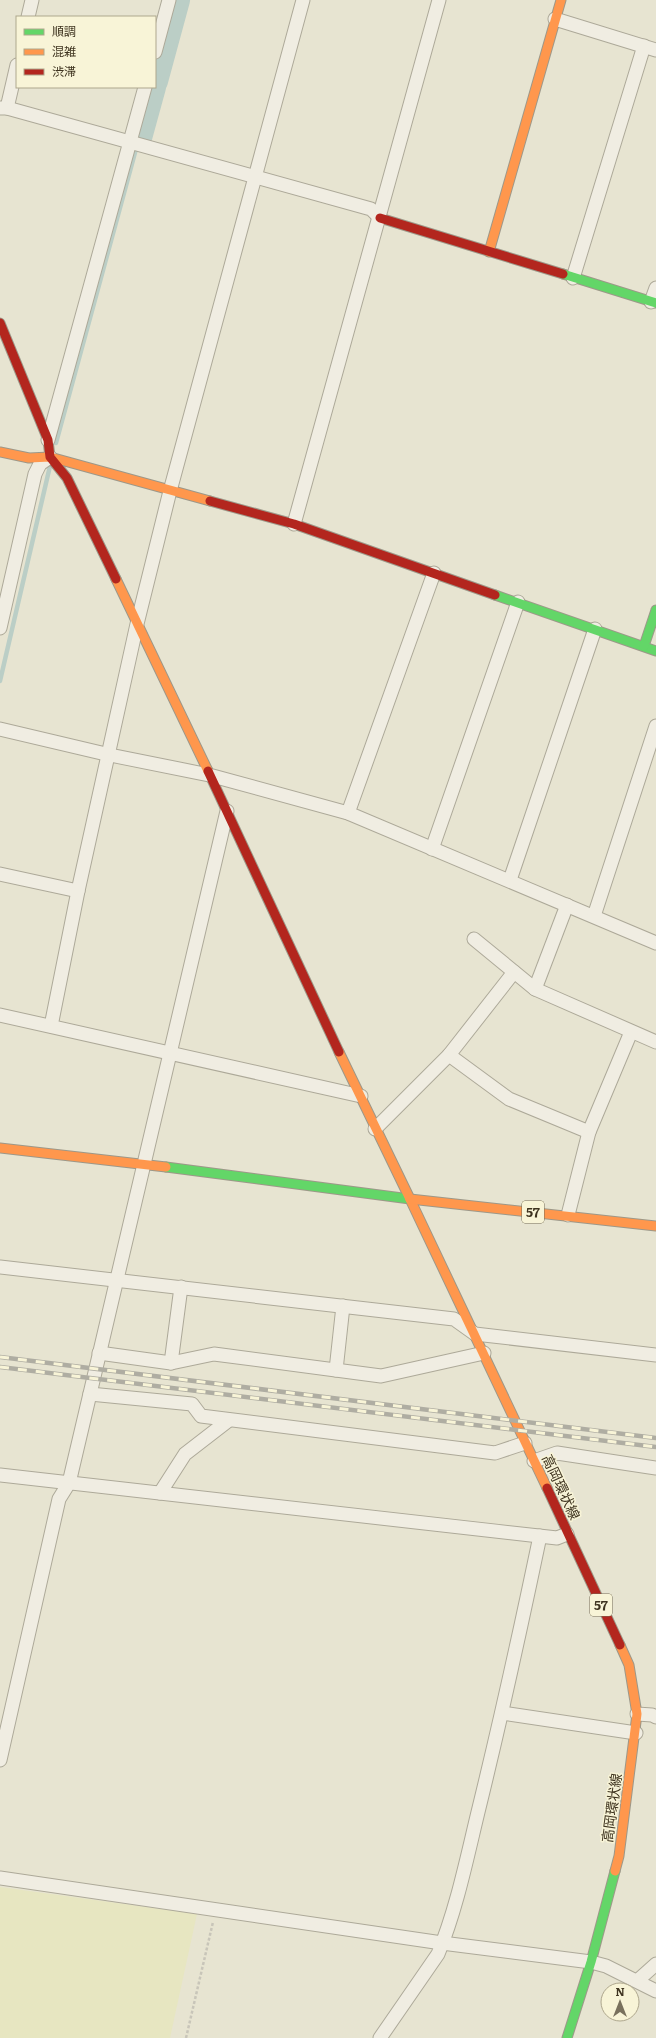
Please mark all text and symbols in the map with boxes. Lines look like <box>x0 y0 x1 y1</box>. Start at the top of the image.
legend <box>16 16 156 88</box>
text: 順調 <box>52 22 76 40</box>
text: 混雑 <box>52 42 76 60</box>
text: 渋滞 <box>52 62 76 80</box>
road number: 57 <box>522 1201 544 1223</box>
street label: 高岡環状線 <box>538 1451 586 1523</box>
road number: 57 <box>590 1594 612 1616</box>
street label: 高岡環状線 <box>596 1772 626 1844</box>
north arrow <box>600 1982 640 2022</box>
text: N <box>615 1983 625 1999</box>

